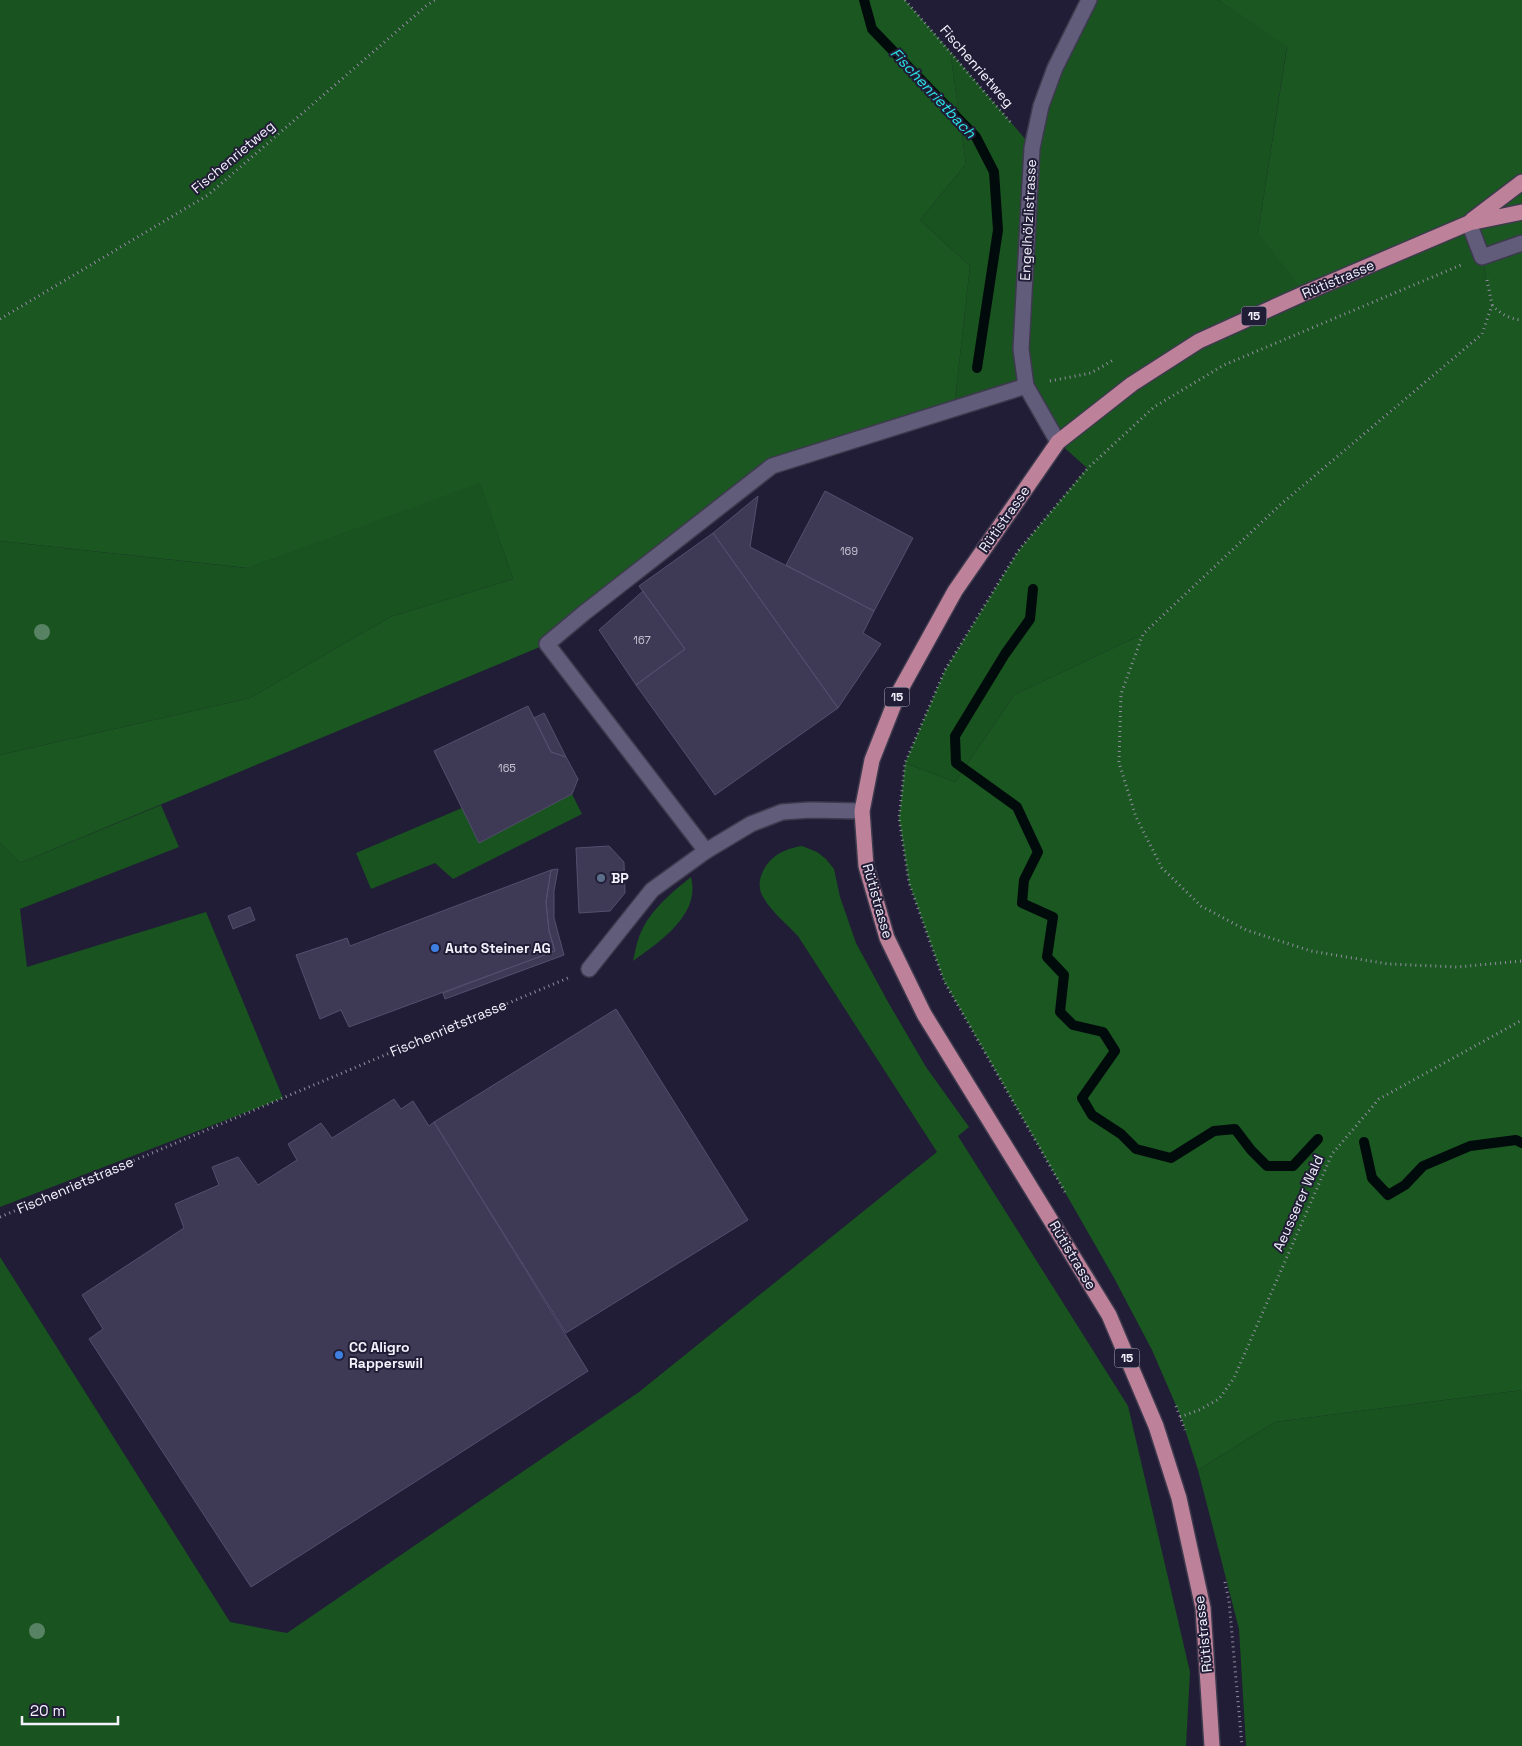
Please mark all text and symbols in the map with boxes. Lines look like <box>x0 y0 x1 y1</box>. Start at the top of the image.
street label: Fischenrietweg <box>936 21 1018 111</box>
water label: Fischenrietbach <box>887 43 981 143</box>
street label: Fischenrietweg <box>187 117 279 197</box>
street label: Engelhölzlistrasse <box>1016 159 1040 281</box>
street label: Rütistrasse <box>1299 256 1377 302</box>
road number: 15 <box>1242 306 1266 326</box>
street label: Rütistrasse <box>975 482 1033 556</box>
house number: 169 <box>840 544 858 558</box>
house number: 167 <box>633 633 651 647</box>
road number: 15 <box>884 688 910 706</box>
house number: 165 <box>498 761 516 775</box>
street label: Rütistrasse <box>859 862 897 940</box>
place label: BP <box>611 869 629 887</box>
marker: BP <box>595 872 607 884</box>
place label: Auto Steiner AG <box>445 939 551 957</box>
marker: Auto Steiner AG <box>429 942 441 954</box>
street label: Fischenrietstrasse <box>387 995 509 1061</box>
street label: Fischenrietstrasse <box>14 1152 136 1218</box>
street label: Aeusserer Wald <box>1269 1152 1327 1254</box>
street label: Rütistrasse <box>1045 1217 1101 1293</box>
place label: CC Aligro Rapperswil <box>349 1338 423 1372</box>
marker: CC Aligro Rapperswil <box>333 1349 345 1361</box>
road number: 15 <box>1114 1349 1140 1368</box>
street label: Rütistrasse <box>1190 1595 1216 1673</box>
scale bar <box>22 1694 119 1726</box>
text: 20 m <box>30 1701 65 1720</box>

